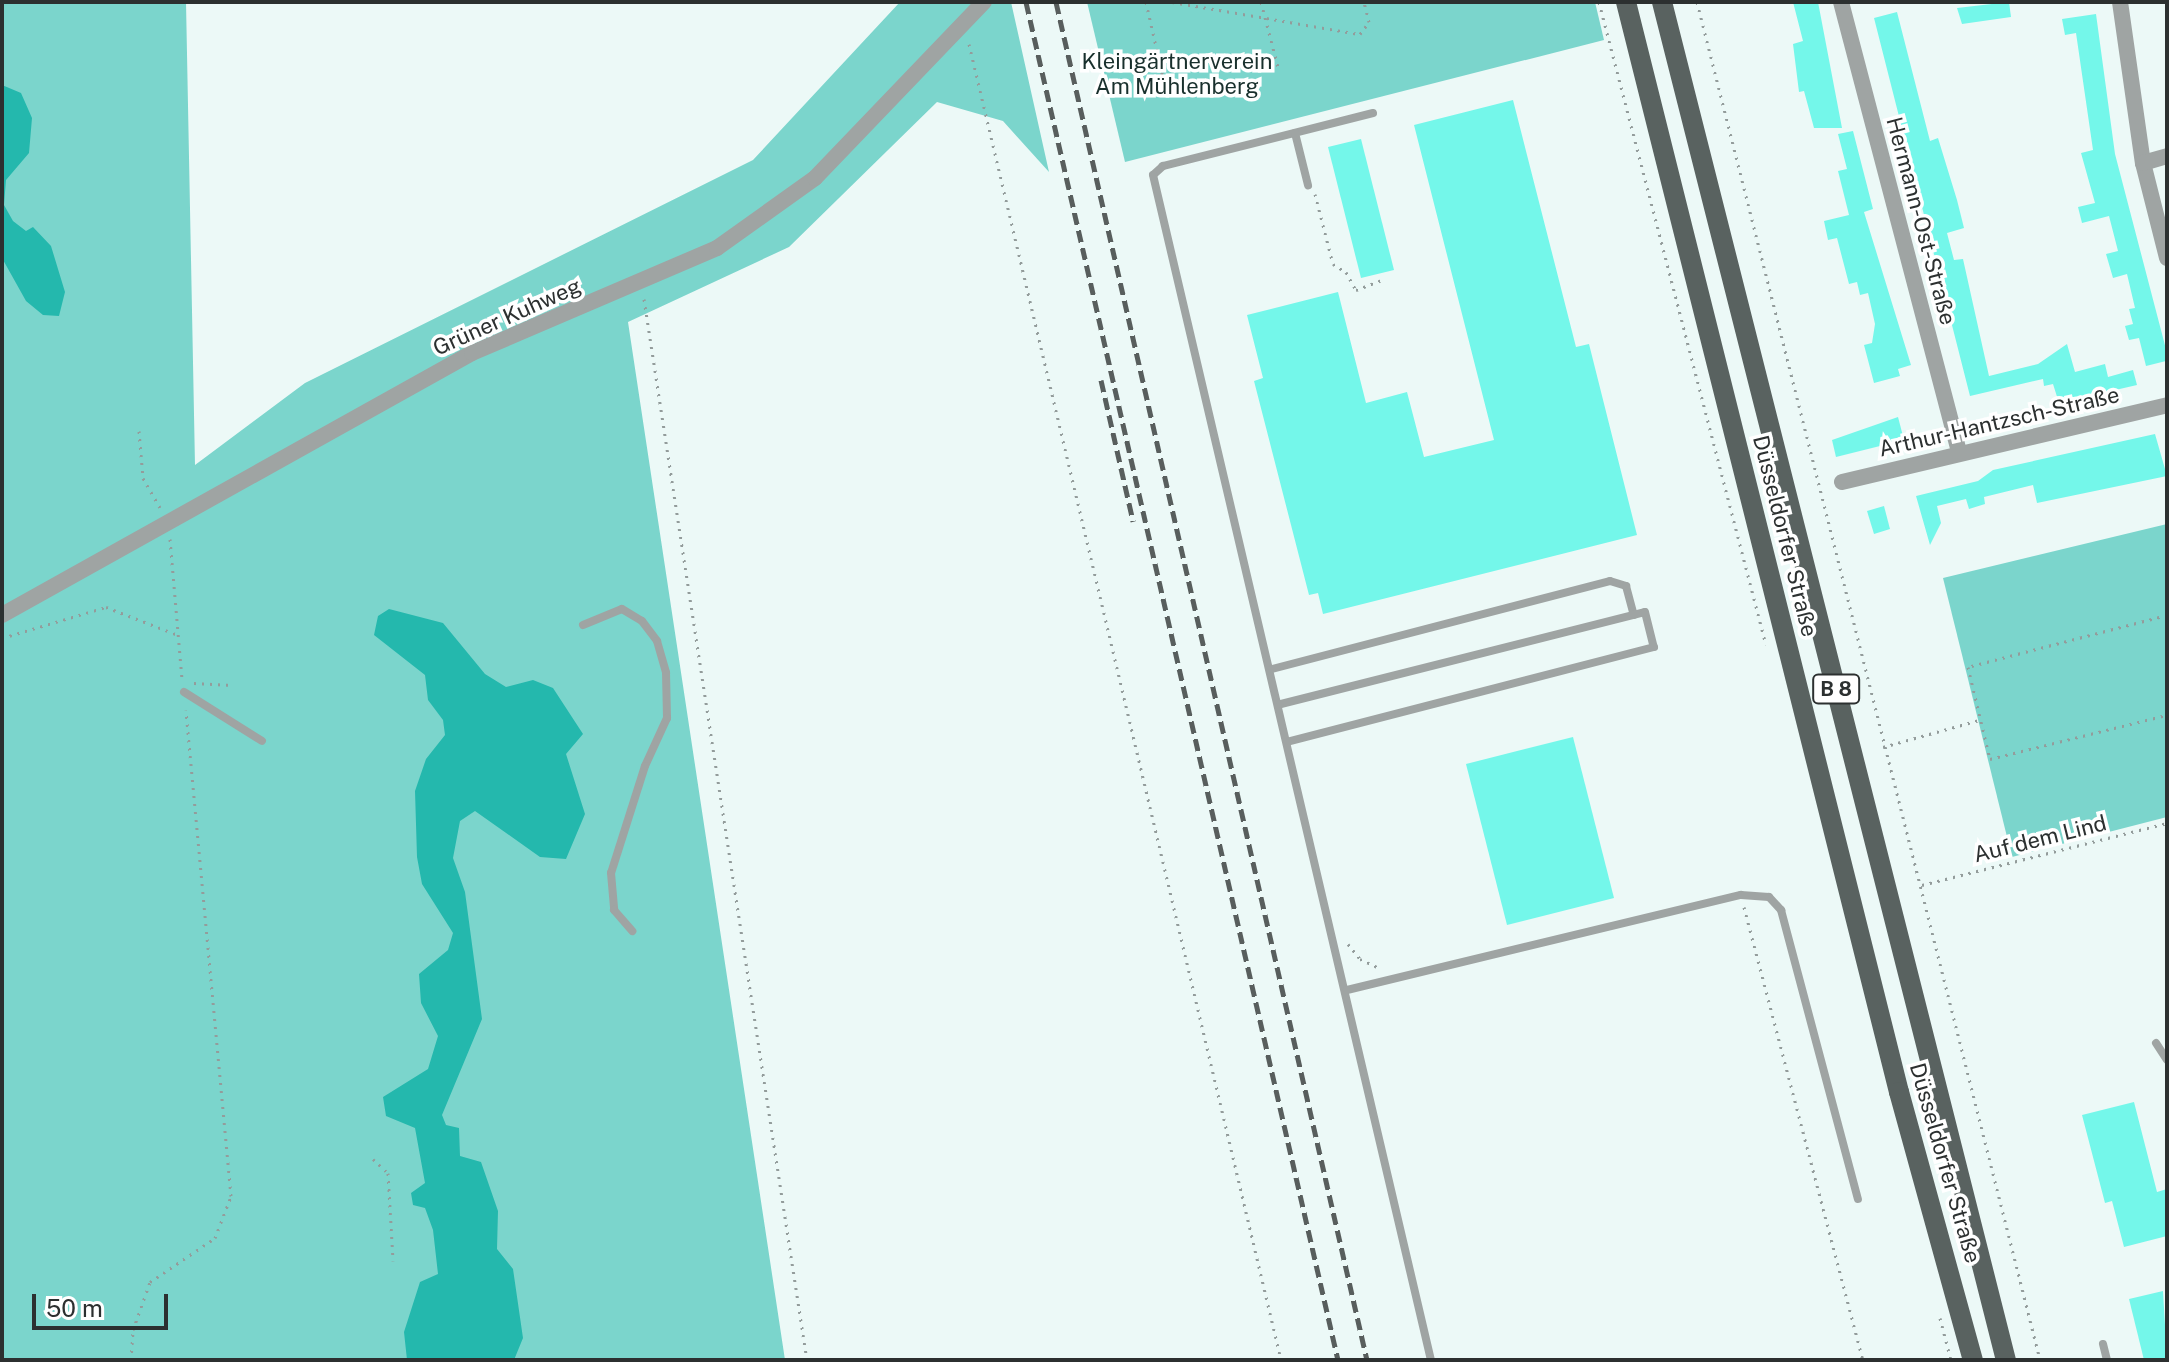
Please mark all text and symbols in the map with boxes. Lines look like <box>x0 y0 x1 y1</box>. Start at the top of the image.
park label: Kleingärtnerverein Am Mühlenberg <box>1082 48 1272 100</box>
street label: Hermann-Ost-Straße <box>1881 114 1961 328</box>
street label: Grüner Kuhweg <box>429 273 585 361</box>
street label: Arthur-Hantzsch-Straße <box>1876 381 2122 463</box>
street label: Düsseldorfer Straße <box>1747 432 1823 640</box>
road number: B 8 <box>1812 673 1860 705</box>
street label: Auf dem Lind <box>1971 810 2109 868</box>
street label: Düsseldorfer Straße <box>1904 1060 1986 1266</box>
scale bar <box>36 1278 172 1328</box>
text: 50 m <box>46 1294 103 1322</box>

